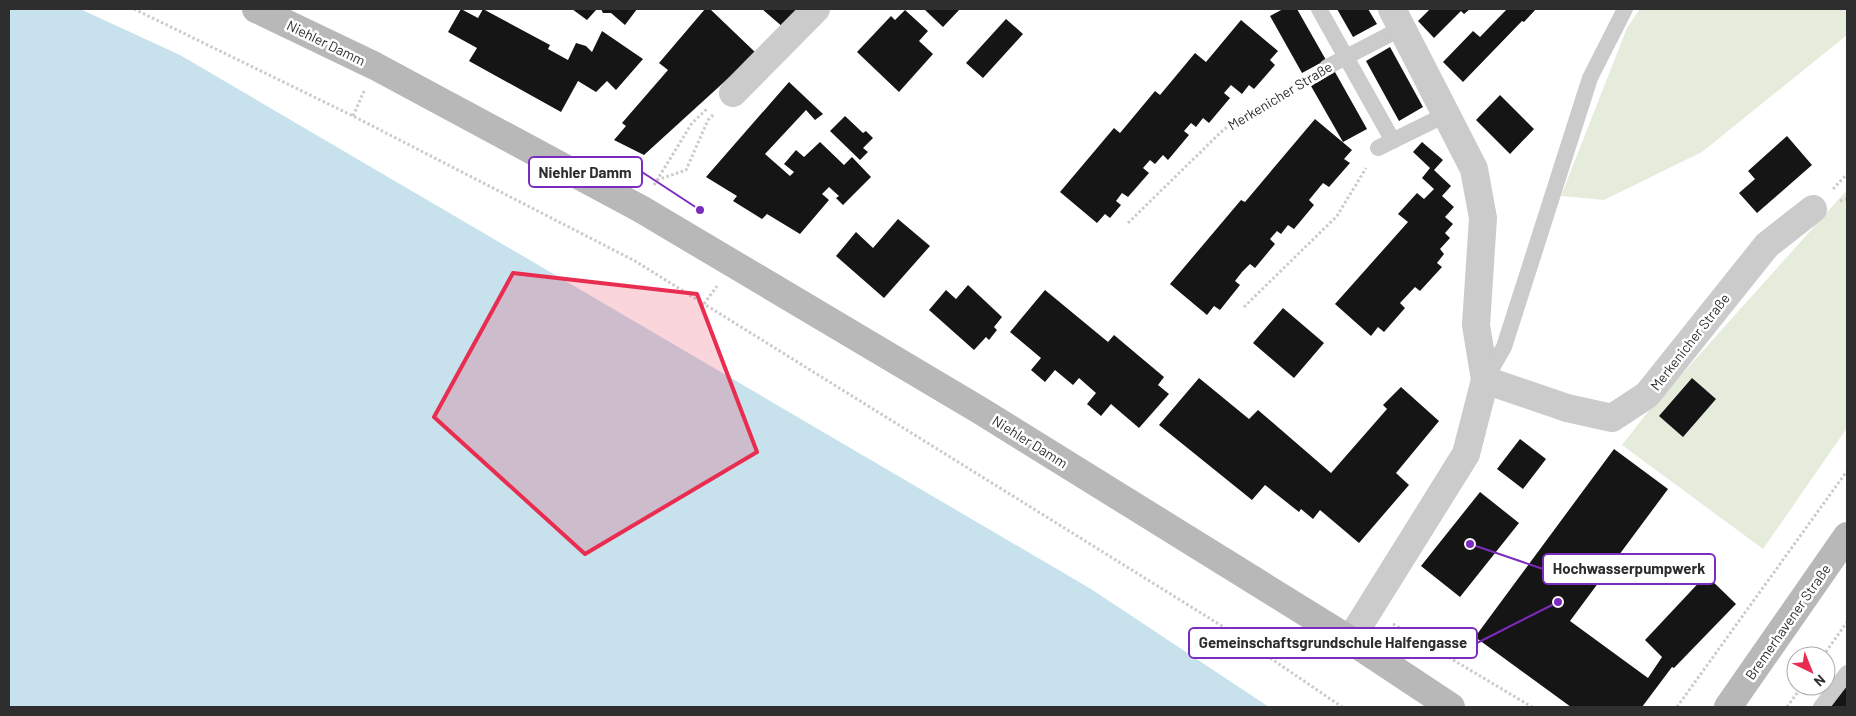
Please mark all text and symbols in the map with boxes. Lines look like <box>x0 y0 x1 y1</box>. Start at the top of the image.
street label: Niehler Damm <box>284 16 368 69</box>
street label: Merkenicher Straße <box>1224 58 1335 133</box>
callout: Niehler Damm <box>529 157 642 187</box>
text: Niehler Damm <box>539 163 632 181</box>
street label: Merkenicher Straße <box>1646 290 1733 394</box>
street label: Niehler Damm <box>990 412 1071 471</box>
callout: Hochwasserpumpwerk <box>1543 554 1715 584</box>
text: Hochwasserpumpwerk <box>1553 559 1705 577</box>
street label: Bremerhavener Straße <box>1741 561 1834 683</box>
callout: Gemeinschaftsgrundschule Halfengasse <box>1189 628 1477 658</box>
text: Gemeinschaftsgrundschule Halfengasse <box>1199 633 1467 651</box>
north arrow <box>1786 646 1836 696</box>
text: N <box>1811 671 1829 690</box>

